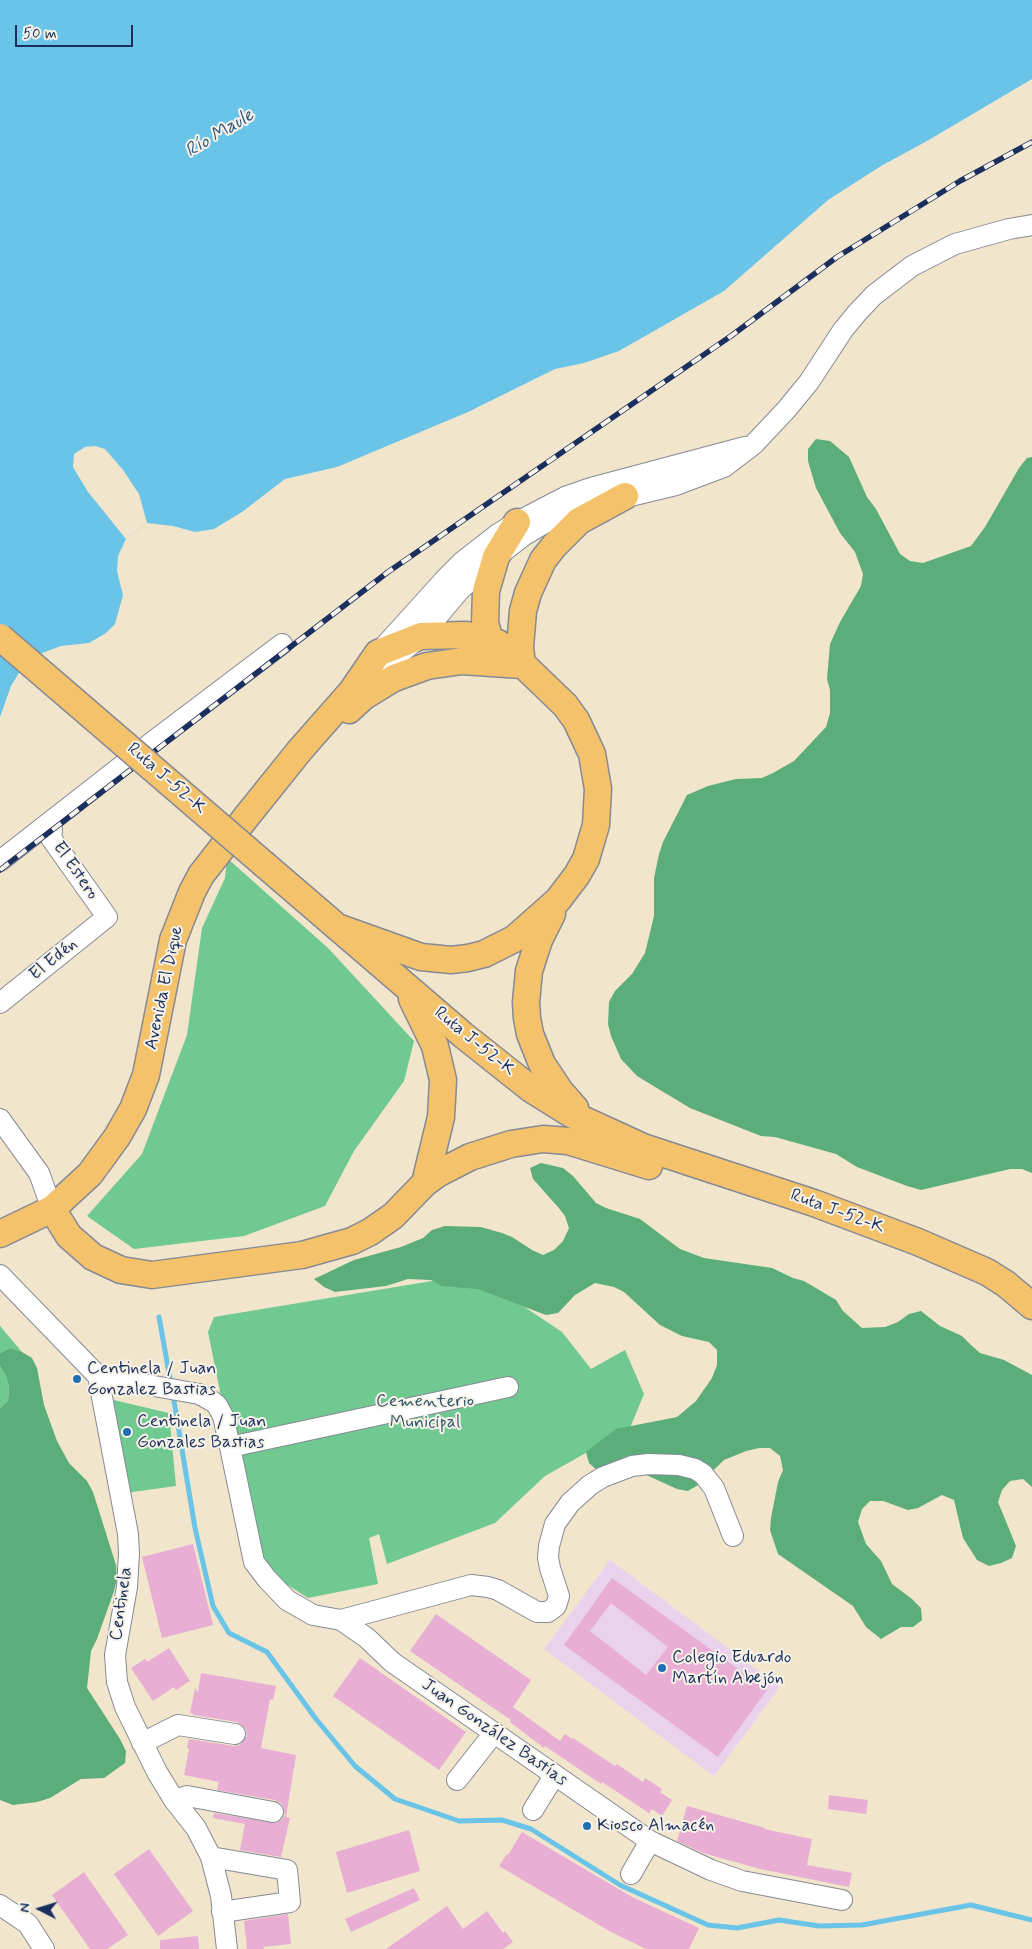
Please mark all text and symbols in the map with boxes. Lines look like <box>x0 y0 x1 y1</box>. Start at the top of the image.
scale bar <box>18 15 135 47</box>
text: 50 m <box>23 24 57 44</box>
water label: Río Maule <box>181 105 259 163</box>
street label: Ruta J-52-K <box>122 739 210 819</box>
street label: El Estero <box>47 838 103 904</box>
street label: Avenida El Dique <box>141 924 189 1052</box>
street label: El Edén <box>26 934 82 986</box>
street label: Ruta J-52-K <box>429 1003 519 1081</box>
street label: Ruta J-52-K <box>787 1185 887 1239</box>
place label: Centinela / Juan Gonzalez Bastias <box>87 1358 216 1400</box>
marker: Centinela / Juan Gonzalez Bastias <box>71 1373 83 1385</box>
park label: Cementerio Municipal <box>376 1391 474 1434</box>
place label: Centinela / Juan Gonzales Bastias <box>137 1411 266 1454</box>
marker: Centinela / Juan Gonzales Bastias <box>121 1426 133 1438</box>
street label: Centinela <box>106 1566 138 1642</box>
place label: Colegio Eduardo Martín Abejón <box>672 1647 791 1690</box>
marker: Colegio Eduardo Martín Abejón <box>656 1662 668 1674</box>
street label: Juan González Bastías <box>417 1675 571 1791</box>
place label: Kiosco Almacén <box>597 1815 714 1837</box>
marker: Kiosco Almacén <box>581 1820 593 1832</box>
north arrow <box>15 1884 65 1934</box>
text: N <box>16 1902 34 1913</box>

